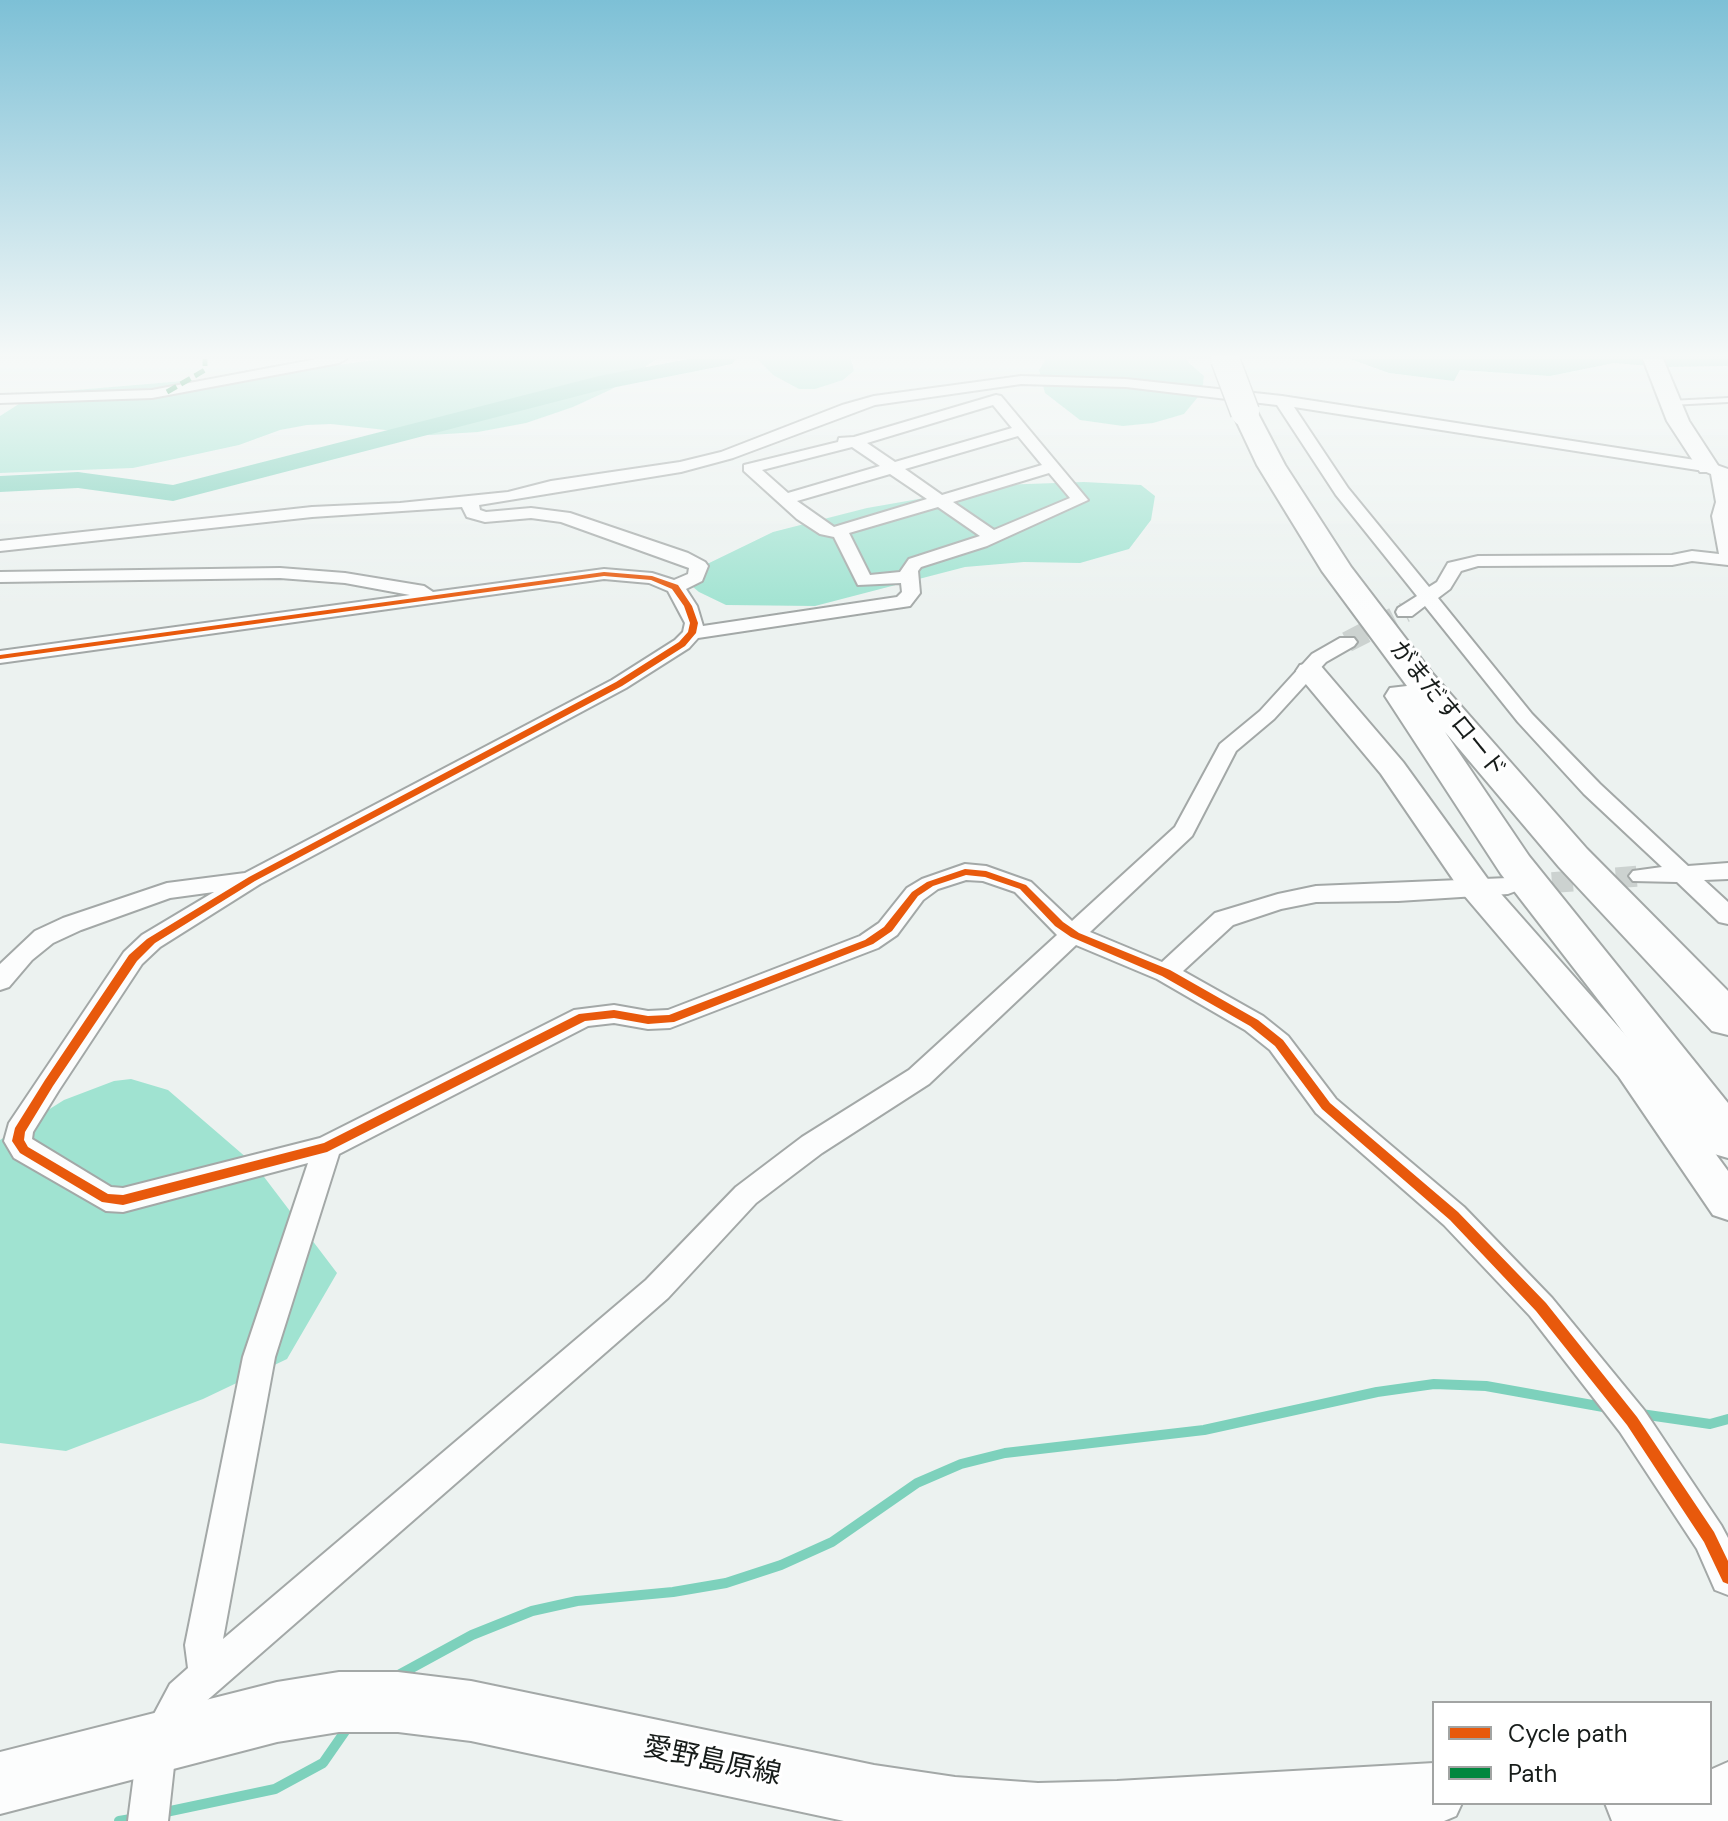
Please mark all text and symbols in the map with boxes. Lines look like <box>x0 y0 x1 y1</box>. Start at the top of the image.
street label: がまだすロード <box>1383 636 1511 784</box>
legend <box>1432 1701 1712 1805</box>
text: Cycle path <box>1508 1718 1627 1749</box>
street label: 愛野島原線 <box>640 1731 784 1793</box>
text: Path <box>1508 1758 1557 1789</box>

